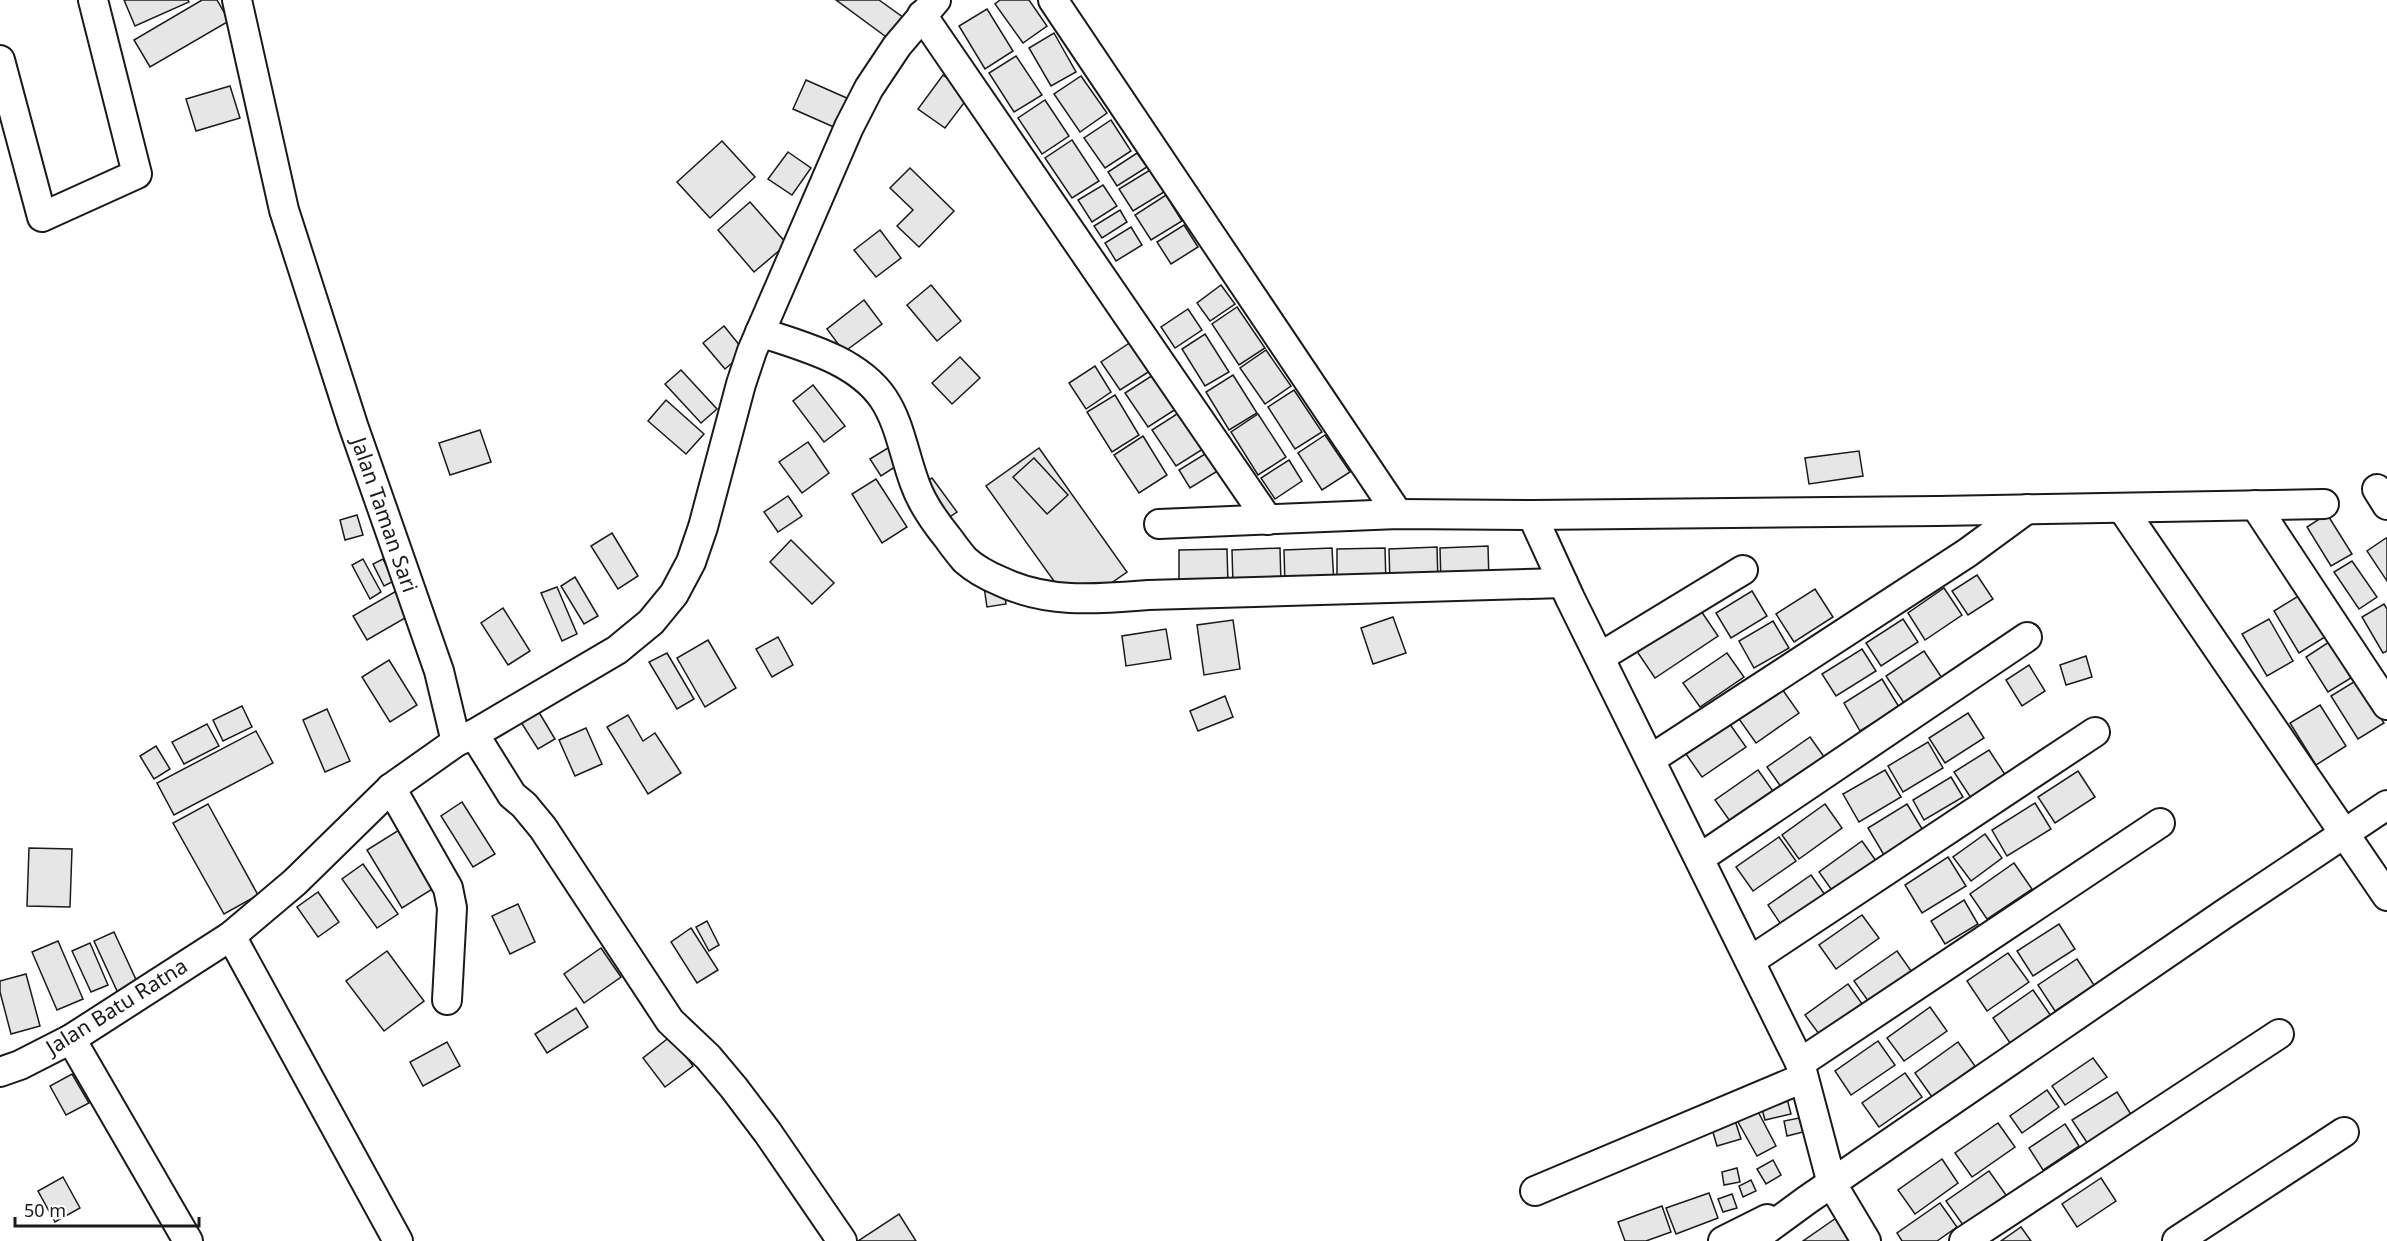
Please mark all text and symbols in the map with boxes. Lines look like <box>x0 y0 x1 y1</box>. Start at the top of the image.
street label: Jalan Taman Sari <box>345 432 425 596</box>
street label: Jalan Batu Ratna <box>39 951 192 1062</box>
scale bar <box>15 1190 200 1228</box>
text: 50 m <box>24 1198 66 1222</box>

